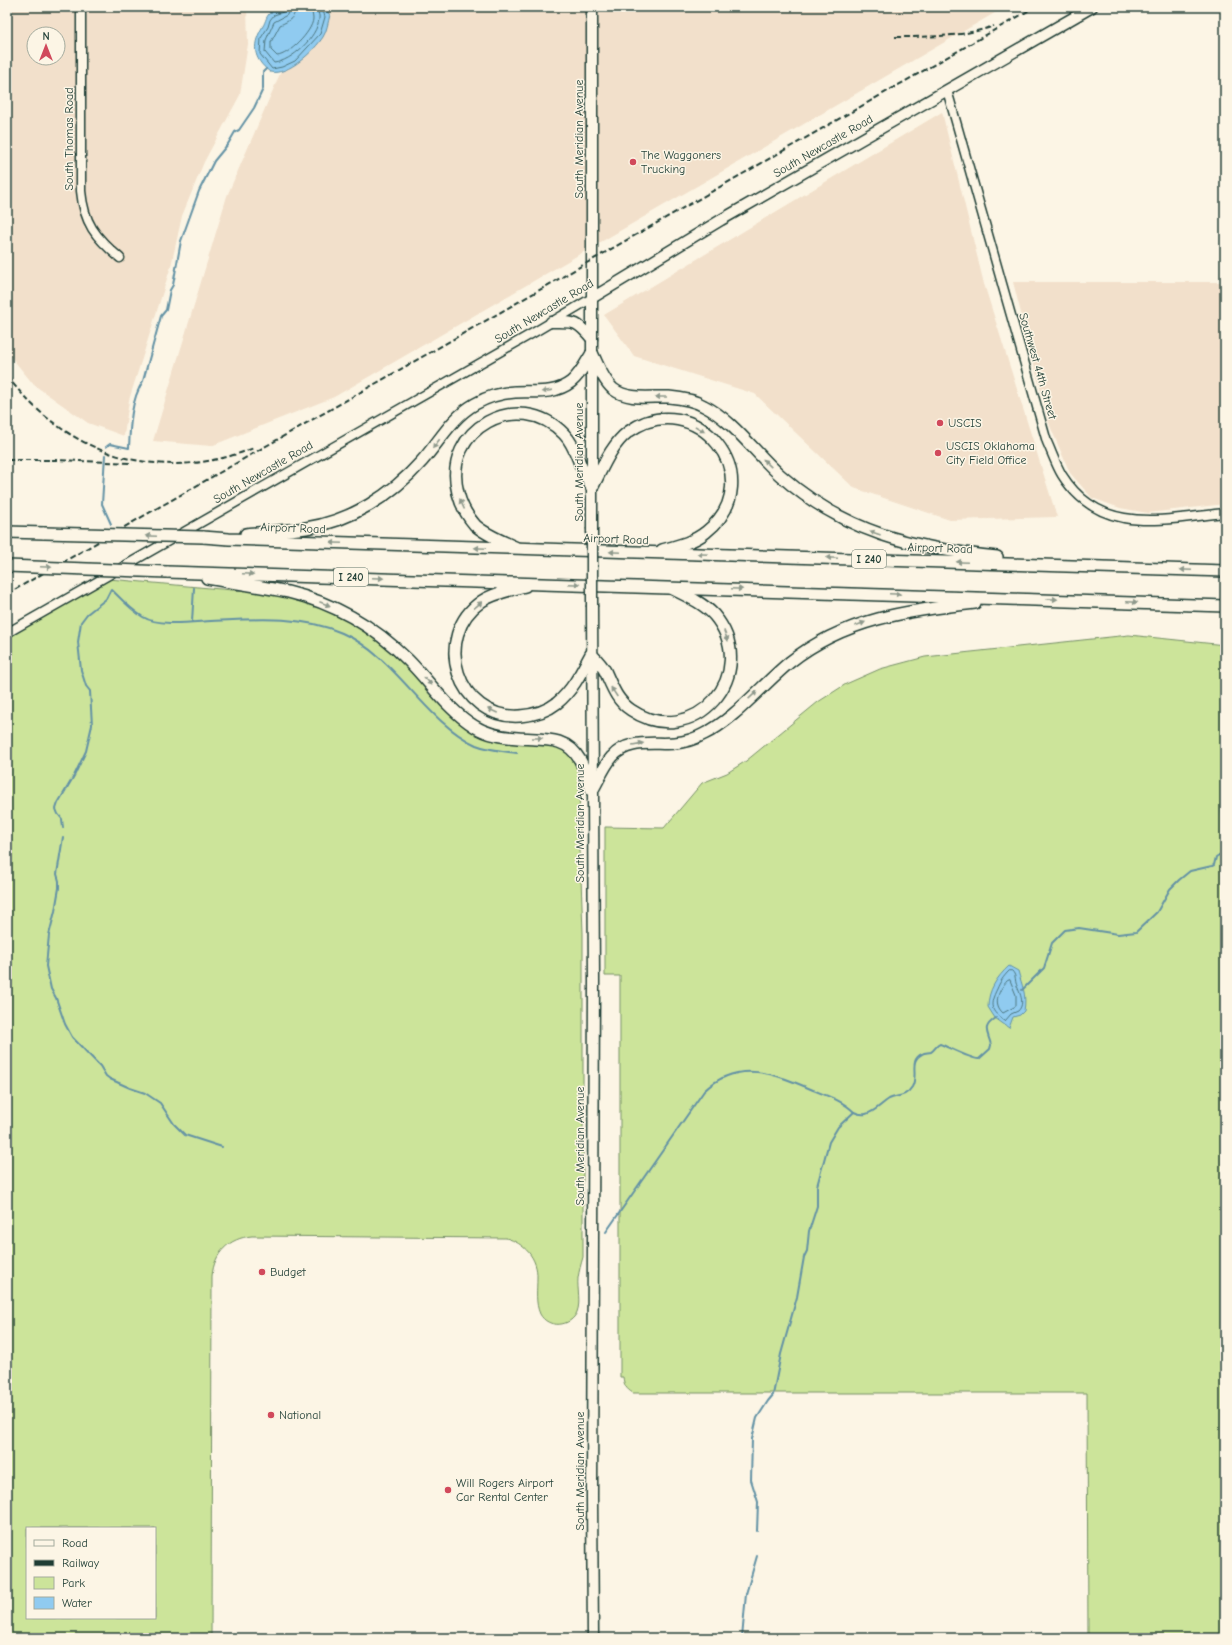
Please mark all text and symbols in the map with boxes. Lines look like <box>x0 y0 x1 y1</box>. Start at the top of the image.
north arrow <box>26 26 66 66</box>
text: N <box>42 30 50 43</box>
street label: South Meridian Avenue <box>572 80 586 199</box>
street label: South Thomas Road <box>62 87 76 191</box>
street label: South Newcastle Road <box>771 112 875 180</box>
place label: The Waggoners Trucking <box>641 148 721 176</box>
marker: The Waggoners Trucking <box>628 157 638 167</box>
street label: South Newcastle Road <box>492 276 596 346</box>
street label: Southwest 44th Street <box>1016 311 1060 421</box>
one-way arrow <box>541 388 553 394</box>
one-way arrow <box>654 394 667 400</box>
street label: South Meridian Avenue <box>572 403 586 522</box>
place label: USCIS <box>948 416 982 430</box>
marker: USCIS <box>935 418 945 428</box>
one-way arrow <box>694 425 706 432</box>
street label: South Newcastle Road <box>211 438 315 506</box>
one-way arrow <box>432 438 441 449</box>
place label: USCIS Oklahoma City Field Office <box>946 439 1035 467</box>
marker: USCIS Oklahoma City Field Office <box>933 448 943 458</box>
one-way arrow <box>762 458 772 468</box>
one-way arrow <box>459 499 465 510</box>
street label: Airport Road <box>260 520 326 536</box>
one-way arrow <box>869 529 881 535</box>
street label: Airport Road <box>583 531 649 547</box>
one-way arrow <box>144 533 157 539</box>
one-way arrow <box>329 540 342 546</box>
street label: Airport Road <box>907 540 973 556</box>
one-way arrow <box>474 544 486 551</box>
one-way arrow <box>609 548 621 555</box>
road number: I 240 <box>852 550 886 568</box>
one-way arrow <box>697 551 709 558</box>
one-way arrow <box>825 555 838 561</box>
one-way arrow <box>955 559 968 565</box>
one-way arrow <box>40 564 52 571</box>
one-way arrow <box>1180 566 1192 573</box>
road number: I 240 <box>334 568 368 586</box>
one-way arrow <box>242 571 255 577</box>
one-way arrow <box>372 575 385 581</box>
one-way arrow <box>568 581 581 587</box>
one-way arrow <box>731 586 744 592</box>
one-way arrow <box>889 591 901 598</box>
one-way arrow <box>1046 596 1058 603</box>
one-way arrow <box>1126 599 1139 605</box>
one-way arrow <box>472 600 483 609</box>
one-way arrow <box>319 601 331 607</box>
one-way arrow <box>855 621 867 627</box>
one-way arrow <box>723 630 729 642</box>
one-way arrow <box>423 676 433 686</box>
one-way arrow <box>611 686 618 698</box>
one-way arrow <box>748 690 758 700</box>
one-way arrow <box>488 708 499 714</box>
one-way arrow <box>531 735 544 741</box>
one-way arrow <box>632 741 644 747</box>
street label: South Meridian Avenue <box>573 764 587 883</box>
street label: South Meridian Avenue <box>573 1087 587 1206</box>
place label: Budget <box>270 1265 306 1279</box>
marker: Budget <box>257 1267 267 1277</box>
place label: National <box>279 1408 321 1422</box>
marker: National <box>266 1410 276 1420</box>
street label: South Meridian Avenue <box>573 1412 587 1531</box>
place label: Will Rogers Airport Car Rental Center <box>456 1476 554 1504</box>
marker: Will Rogers Airport Car Rental Center <box>443 1485 453 1495</box>
legend <box>26 1527 156 1619</box>
text: Road <box>62 1536 88 1550</box>
text: Railway <box>62 1556 100 1570</box>
text: Park <box>62 1576 85 1590</box>
text: Water <box>62 1596 92 1610</box>

